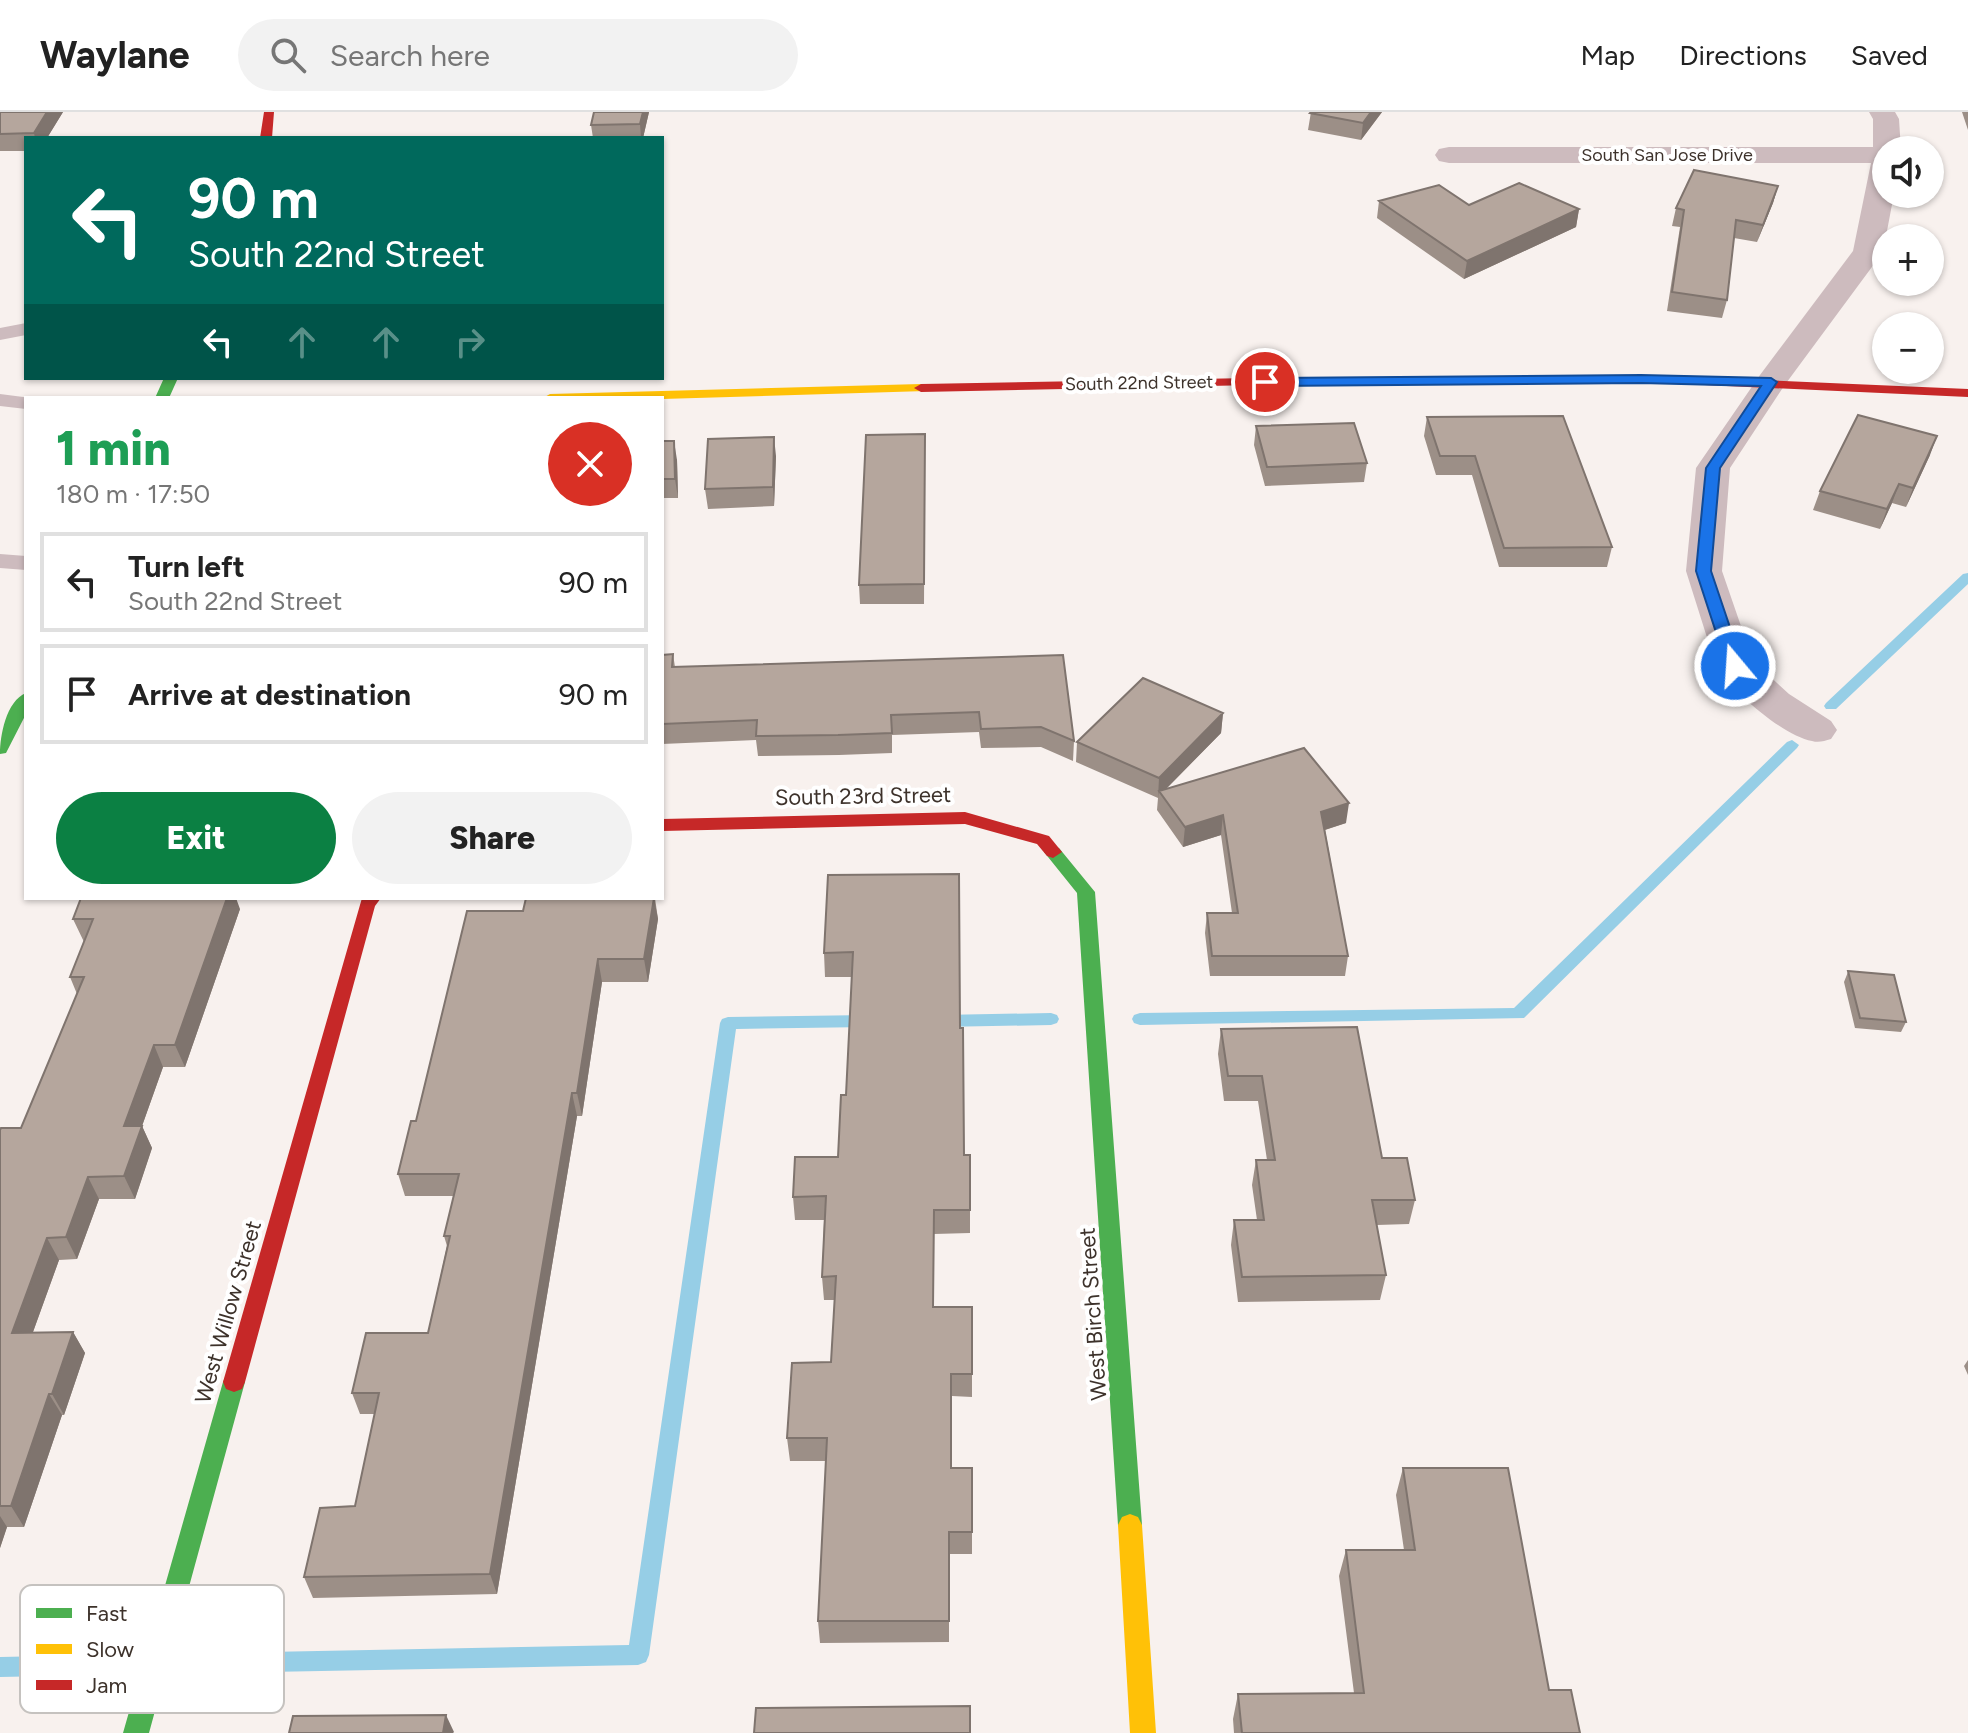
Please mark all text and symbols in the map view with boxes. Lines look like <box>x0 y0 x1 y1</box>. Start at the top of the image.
search box <box>238 19 798 91</box>
text: Waylane <box>40 32 190 78</box>
icon: search <box>266 33 310 77</box>
text: Search here <box>330 37 490 74</box>
text: Map <box>1581 38 1635 72</box>
text: Directions <box>1679 38 1807 72</box>
text: Saved <box>1851 38 1928 72</box>
map controls <box>1872 136 1944 384</box>
button: sound <box>1872 136 1944 208</box>
street label: South San Jose Drive <box>1581 144 1753 166</box>
text: 90 m <box>188 165 319 232</box>
icon: left <box>56 168 160 272</box>
button: + <box>1872 224 1944 296</box>
text: South 22nd Street <box>188 233 485 276</box>
button: − <box>1872 312 1944 384</box>
icon: left <box>196 320 240 364</box>
icon: ahead <box>280 320 324 364</box>
icon: ahead <box>364 320 408 364</box>
icon: right <box>448 320 492 364</box>
pin <box>1231 348 1299 416</box>
icon: arrive <box>1243 360 1287 404</box>
street label: South 22nd Street <box>1065 371 1214 395</box>
text: 1 min <box>56 419 171 477</box>
button: close <box>548 422 632 506</box>
text: 180 m · 17:50 <box>56 478 210 510</box>
text: Turn left <box>128 548 245 585</box>
icon: left <box>60 560 104 604</box>
text: 90 m <box>559 564 628 601</box>
text: South 22nd Street <box>128 585 342 617</box>
position arrow <box>1693 624 1777 708</box>
icon: arrive <box>60 672 104 716</box>
text: Arrive at destination <box>128 676 411 713</box>
text: 90 m <box>559 676 628 713</box>
street label: South 23rd Street <box>775 781 951 811</box>
button: Exit <box>56 792 336 884</box>
button: Share <box>352 792 632 884</box>
street label: West Willow Street <box>189 1217 267 1407</box>
street label: West Birch Street <box>1073 1227 1113 1401</box>
legend <box>20 1585 284 1713</box>
text: Fast <box>86 1600 128 1627</box>
text: Slow <box>86 1636 135 1663</box>
text: Jam <box>86 1672 127 1699</box>

